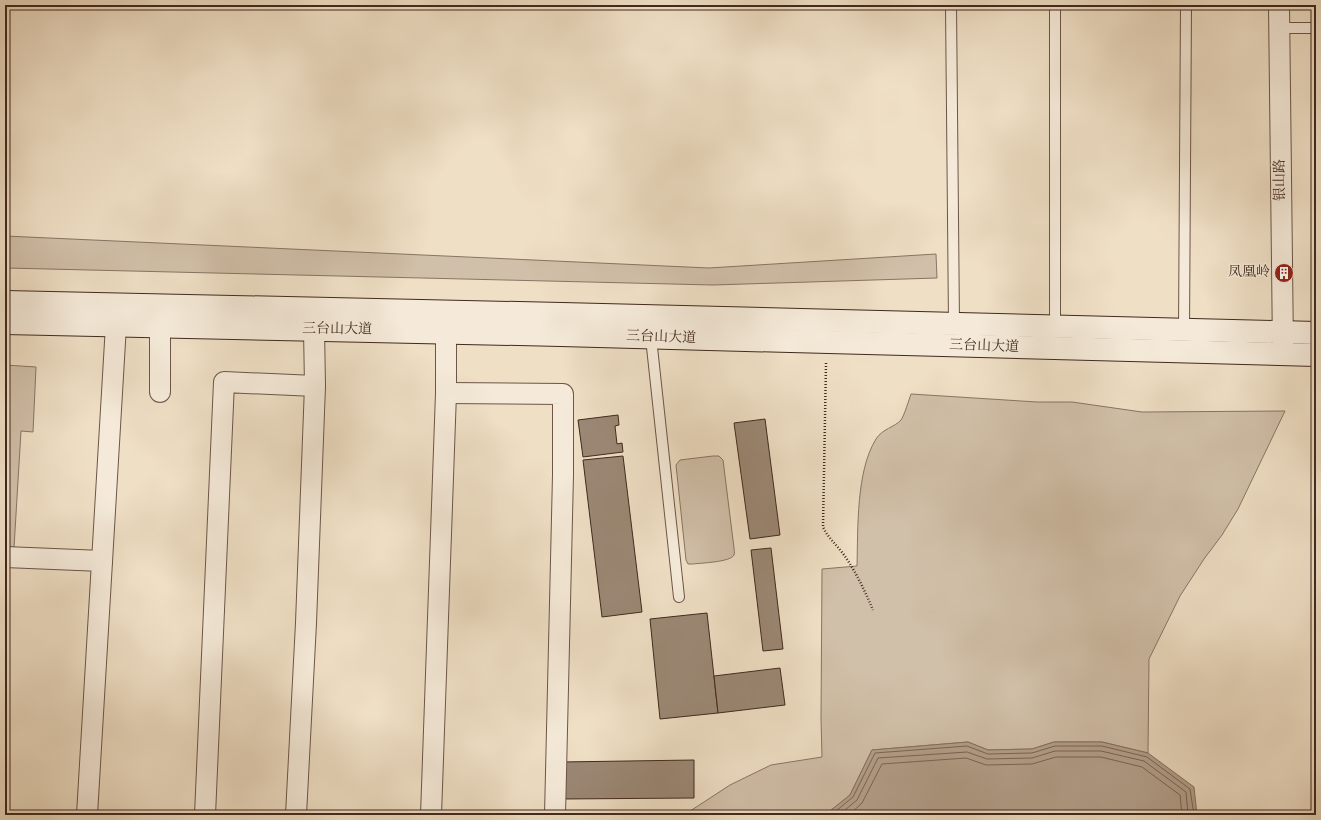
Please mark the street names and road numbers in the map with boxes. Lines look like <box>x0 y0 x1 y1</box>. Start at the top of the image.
street label: 银山路 <box>1271 159 1291 201</box>
street label: 三台山大道 <box>302 319 372 341</box>
street label: 三台山大道 <box>626 327 696 349</box>
street label: 三台山大道 <box>949 336 1019 358</box>

